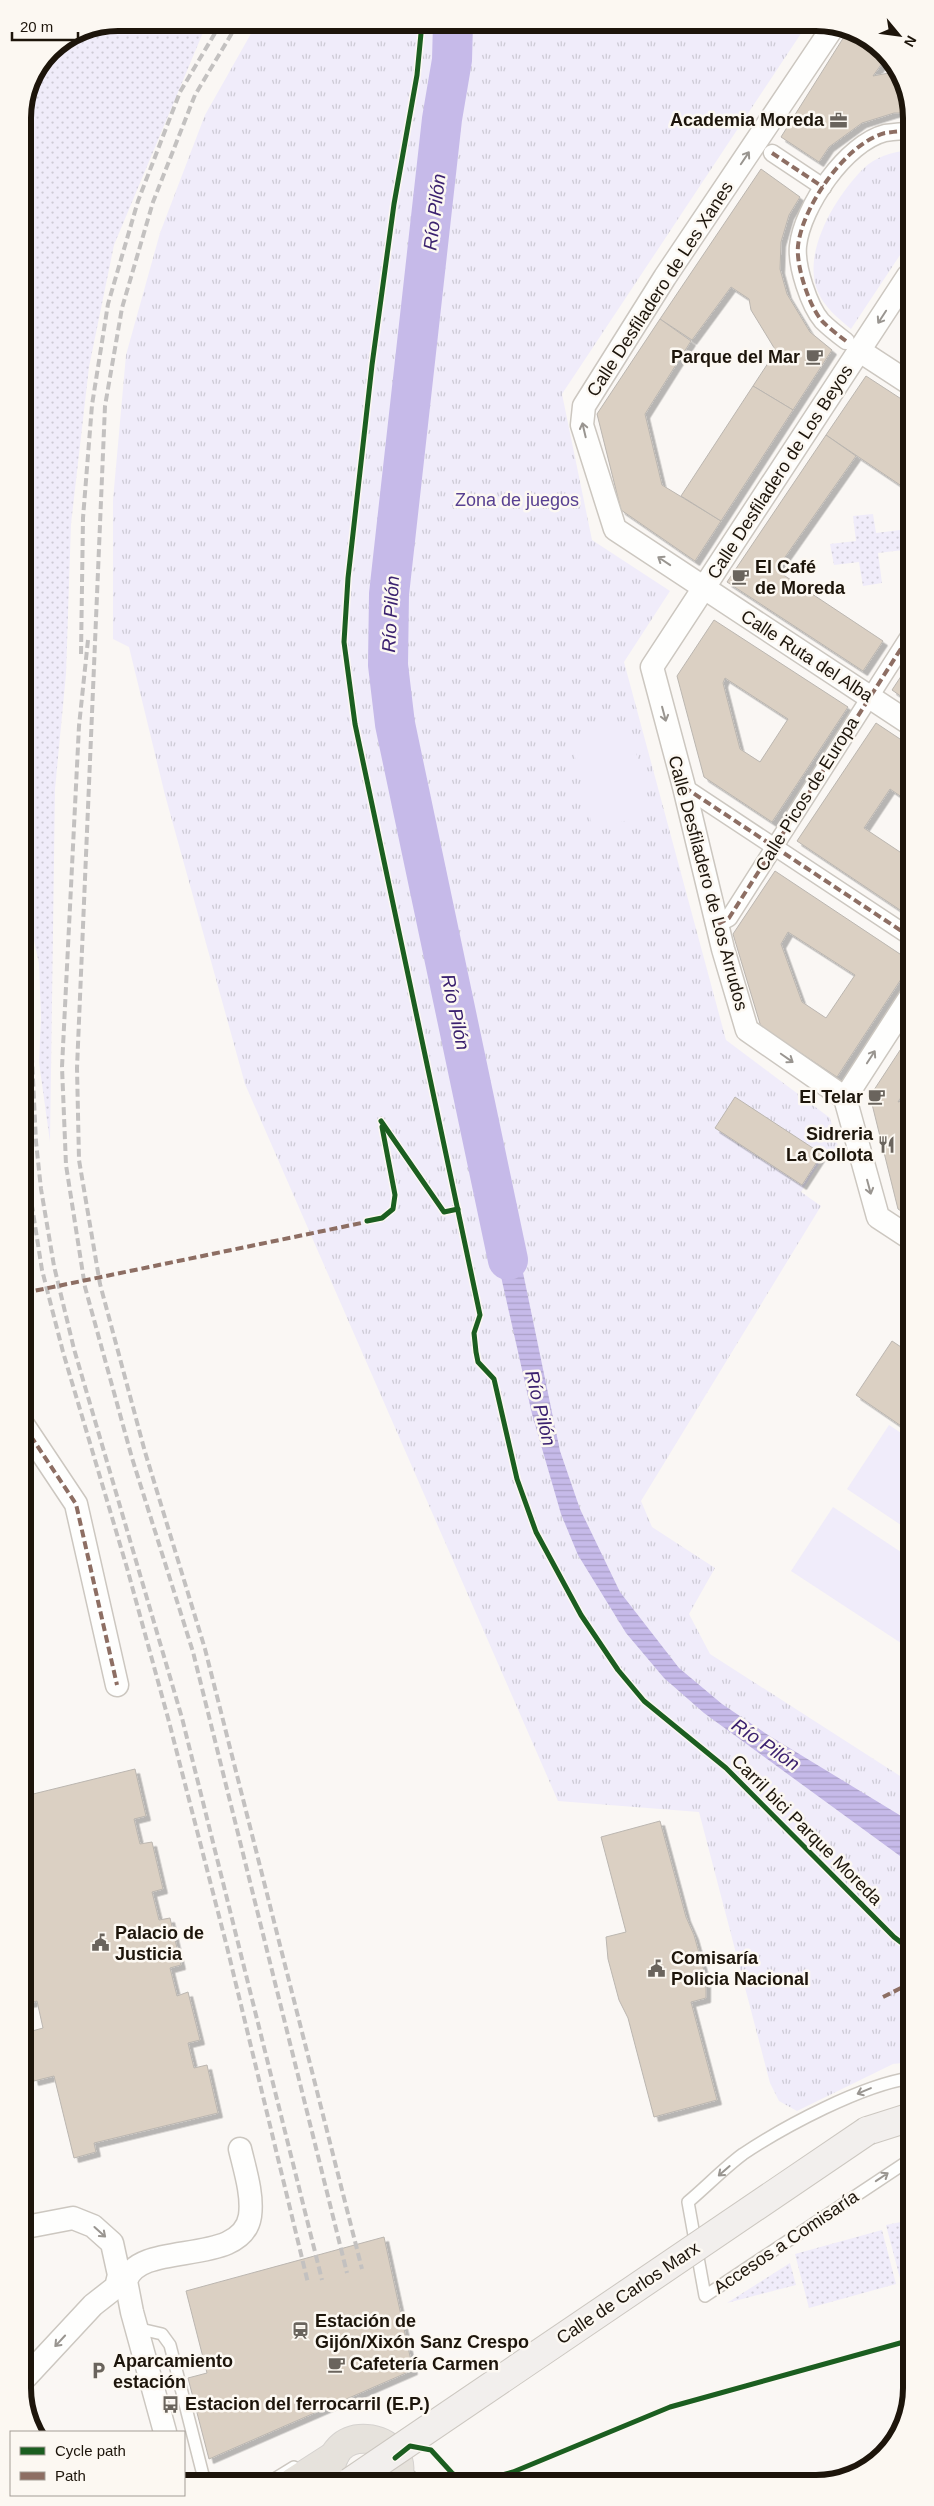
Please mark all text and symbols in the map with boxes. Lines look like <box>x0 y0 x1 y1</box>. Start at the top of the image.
scale bar <box>12 10 79 42</box>
north arrow <box>874 10 924 60</box>
text: 20 m <box>20 18 53 35</box>
text: N <box>901 33 920 50</box>
place label: Academia Moreda <box>670 110 825 130</box>
office icon: Academia Moreda <box>828 110 848 130</box>
one-way arrow <box>740 151 750 165</box>
water label: Río Pilón <box>419 173 450 252</box>
street label: Calle Desfiladero de Les Xanes <box>583 178 737 400</box>
one-way arrow <box>876 310 886 324</box>
place label: Parque del Mar <box>671 347 800 367</box>
cafe icon: Parque del Mar <box>804 347 824 367</box>
street label: Calle Desfiladero de Los Beyos <box>703 361 857 583</box>
one-way arrow <box>579 422 588 438</box>
park label: Zona de juegos <box>455 490 579 510</box>
one-way arrow <box>657 556 671 567</box>
place label: El Café de Moreda <box>755 557 846 598</box>
cafe icon: El Café de Moreda <box>731 567 751 587</box>
water label: Río Pilón <box>378 575 403 653</box>
street label: Calle Ruta del Alba <box>737 606 877 707</box>
one-way arrow <box>660 706 670 722</box>
street label: Calle Picos de Europa <box>751 712 863 875</box>
street label: Calle Desfiladero de Los Arrudos <box>664 753 752 1013</box>
water label: Río Pilón <box>437 972 474 1052</box>
one-way arrow <box>867 1051 877 1065</box>
one-way arrow <box>780 1053 794 1063</box>
place label: El Telar <box>799 1087 863 1107</box>
cafe icon: El Telar <box>867 1087 887 1107</box>
place label: Sidreria La Collota <box>786 1124 874 1165</box>
restaurant icon: Sidreria La Collota <box>877 1134 897 1154</box>
one-way arrow <box>865 1178 875 1194</box>
water label: Río Pilón <box>521 1368 560 1448</box>
water label: Río Pilón <box>728 1714 804 1775</box>
street label: Carril bici Parque Moreda <box>728 1751 887 1910</box>
place label: Palacio de Justicia <box>115 1923 204 1964</box>
public building icon: Palacio de Justicia <box>91 1933 111 1953</box>
place label: Comisaría Policia Nacional <box>671 1948 809 1989</box>
public building icon: Comisaría Policia Nacional <box>647 1958 667 1978</box>
one-way arrow <box>857 2087 872 2096</box>
one-way arrow <box>717 2165 730 2177</box>
one-way arrow <box>874 2172 888 2182</box>
street label: Accesos a Comisaría <box>710 2186 863 2298</box>
one-way arrow <box>93 2227 106 2238</box>
street label: Calle de Carlos Marx <box>553 2238 703 2348</box>
place label: Estación de Gijón/Xixón Sanz Crespo <box>315 2311 529 2352</box>
station icon: Estación de Gijón/Xixón Sanz Crespo <box>291 2321 311 2341</box>
one-way arrow <box>54 2335 66 2347</box>
place label: Aparcamiento estación <box>113 2351 233 2392</box>
cafe icon: Cafetería Carmen <box>326 2354 346 2374</box>
place label: Cafetería Carmen <box>350 2354 499 2374</box>
parking icon: Aparcamiento estación <box>89 2361 109 2381</box>
bus stop icon: Estacion del ferrocarril (E.P.) <box>161 2394 181 2414</box>
place label: Estacion del ferrocarril (E.P.) <box>185 2394 430 2414</box>
legend <box>10 2431 185 2496</box>
text: Cycle path <box>55 2442 126 2459</box>
text: Path <box>55 2467 86 2484</box>

